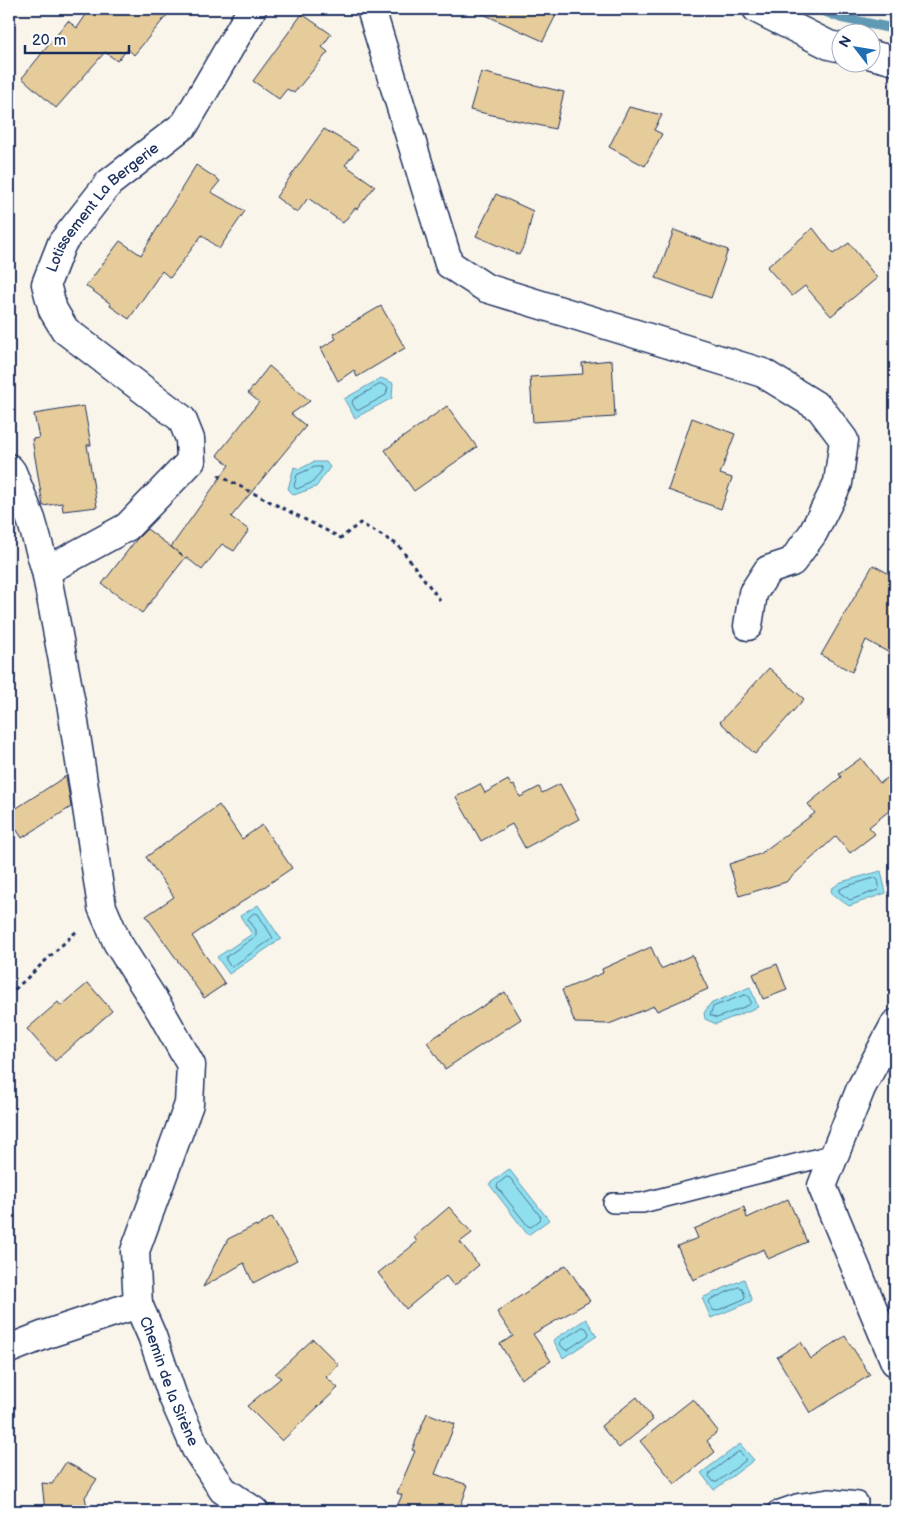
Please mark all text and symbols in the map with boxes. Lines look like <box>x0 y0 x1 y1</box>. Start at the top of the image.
scale bar <box>25 22 129 54</box>
north arrow <box>832 22 882 72</box>
text: 20 m <box>32 31 66 50</box>
text: N <box>835 33 855 50</box>
street label: Lotissement La Bergerie <box>42 139 163 275</box>
street label: Chemin de la Sirène <box>135 1314 203 1449</box>

